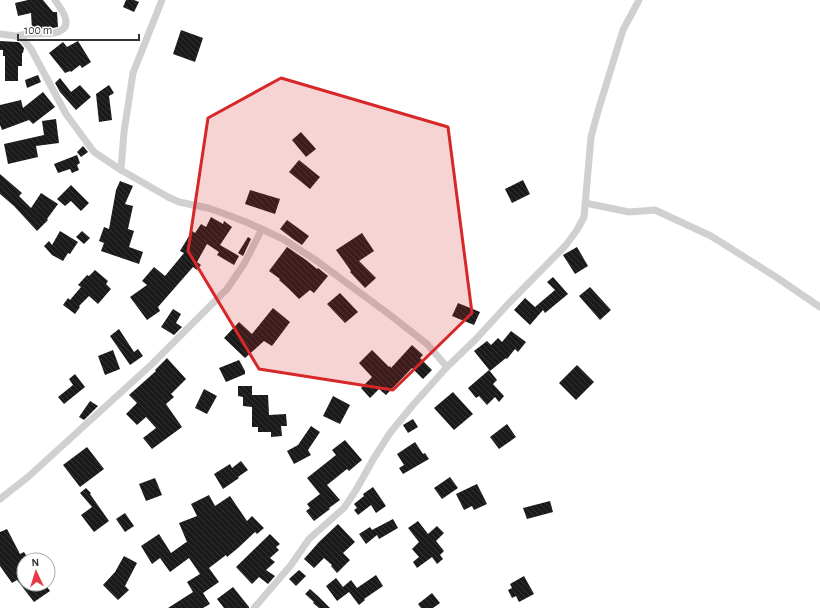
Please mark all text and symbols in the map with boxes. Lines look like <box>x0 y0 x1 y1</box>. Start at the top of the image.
scale bar <box>18 16 139 42</box>
text: 100 m <box>24 24 52 36</box>
north arrow <box>16 552 56 592</box>
text: N <box>31 557 40 568</box>

